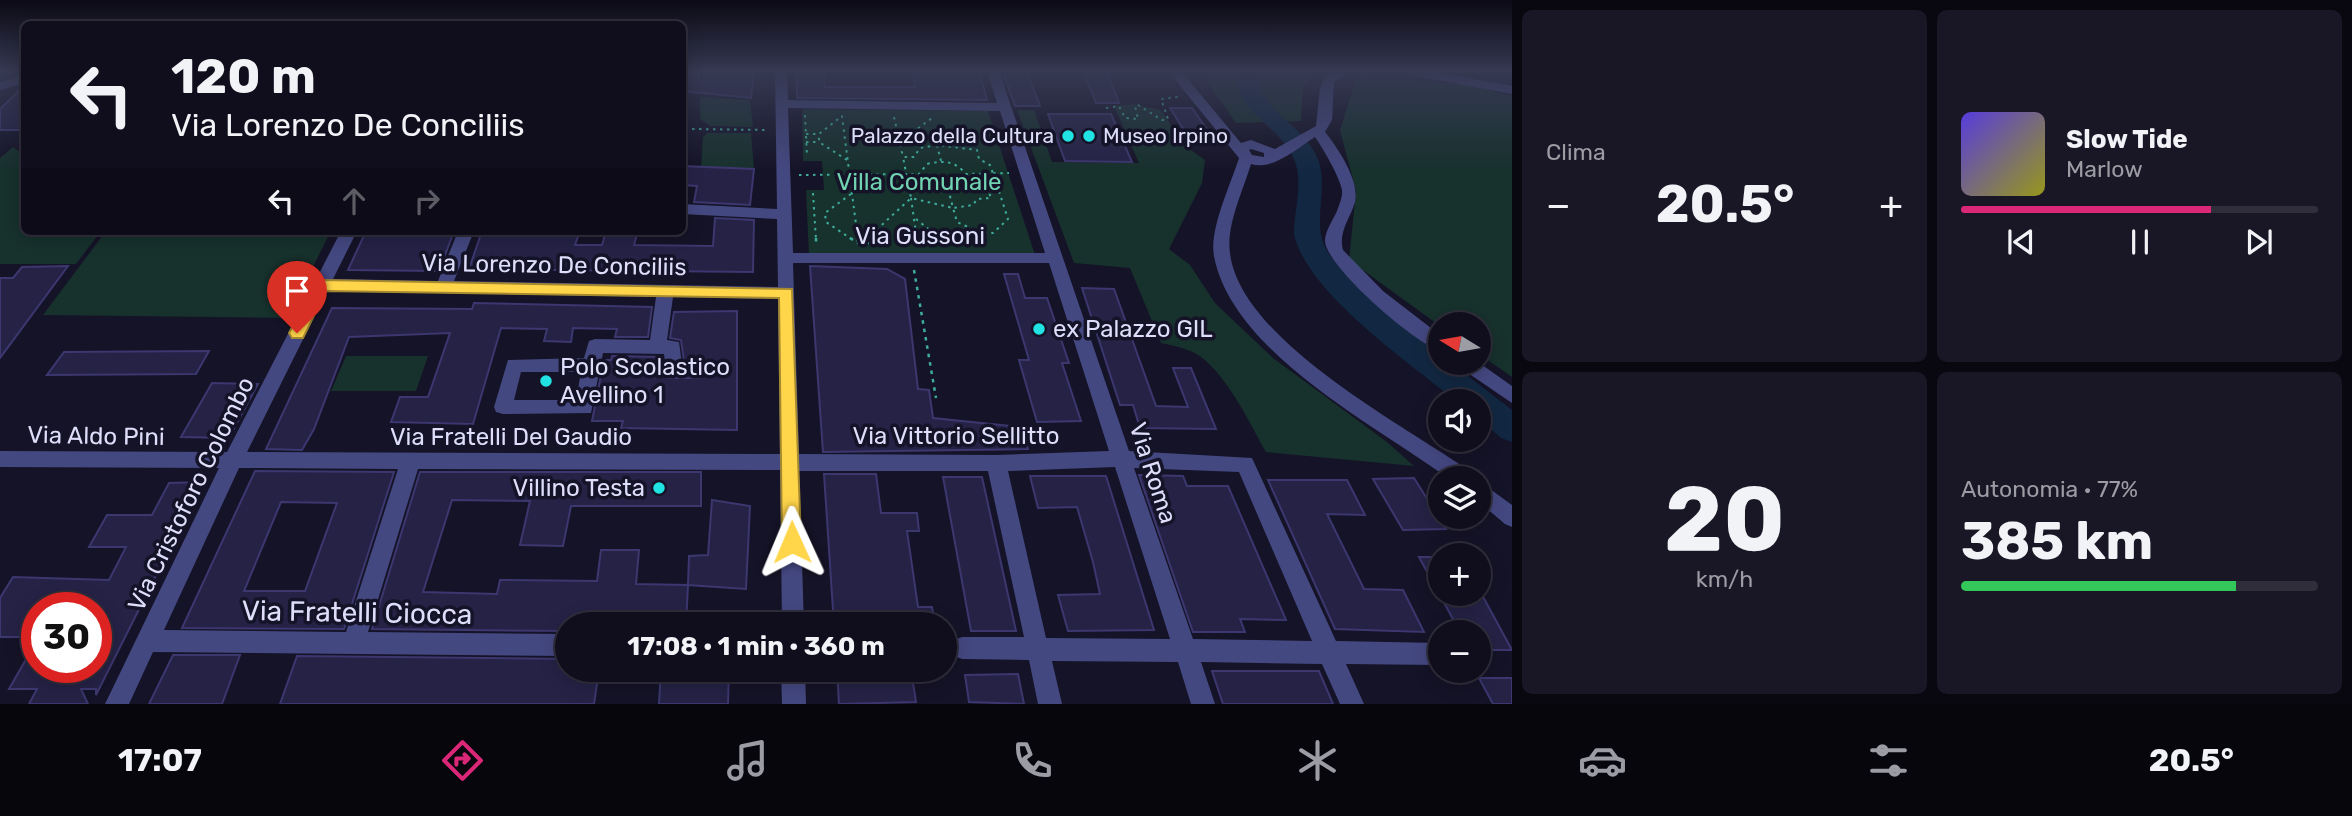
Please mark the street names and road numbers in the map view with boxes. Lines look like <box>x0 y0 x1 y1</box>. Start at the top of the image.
street label: Via Gussoni <box>855 222 985 250</box>
street label: Via Lorenzo De Conciliis <box>421 249 687 281</box>
street label: Via Cristoforo Colombo <box>122 372 260 616</box>
street label: Via Roma <box>1124 419 1182 527</box>
street label: Via Aldo Pini <box>27 421 165 451</box>
street label: Via Vittorio Sellitto <box>853 422 1059 450</box>
street label: Via Fratelli Del Gaudio <box>390 423 632 451</box>
street label: Via Fratelli Ciocca <box>241 594 473 631</box>

